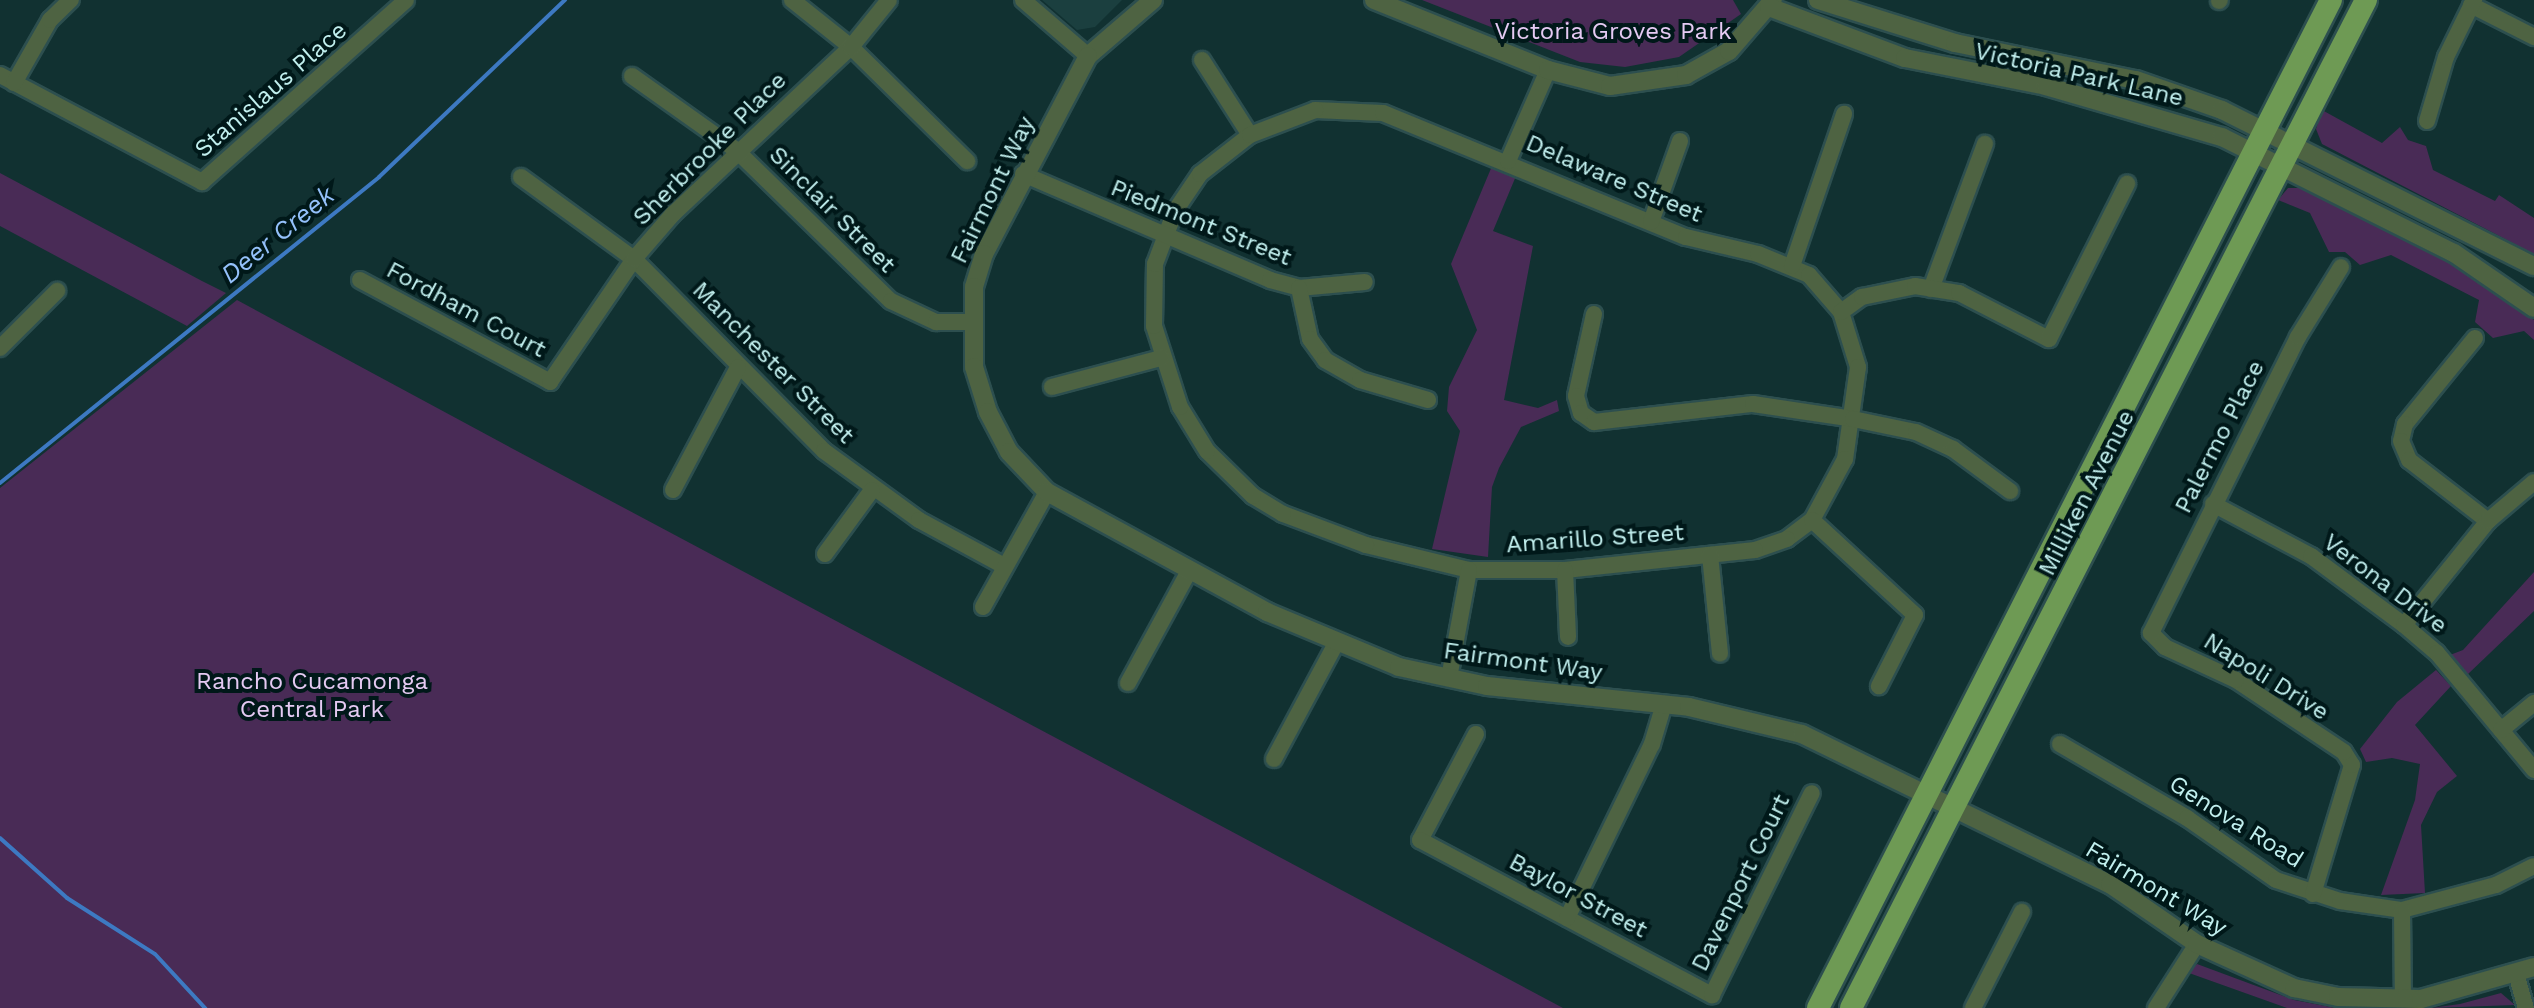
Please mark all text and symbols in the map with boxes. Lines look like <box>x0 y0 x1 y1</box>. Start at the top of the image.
street label: Stanislaus Place <box>189 16 353 164</box>
park label: Victoria Groves Park <box>1494 18 1732 46</box>
street label: Victoria Park Lane <box>1971 37 2187 113</box>
street label: Sherbrooke Place <box>627 66 793 232</box>
street label: Fairmont Way <box>945 111 1041 269</box>
street label: Delaware Street <box>1521 129 1707 229</box>
street label: Sinclair Street <box>763 141 901 279</box>
street label: Piedmont Street <box>1106 174 1296 272</box>
water label: Deer Creek <box>215 180 341 290</box>
street label: Fordham Court <box>381 256 551 364</box>
street label: Manchester Street <box>686 276 860 450</box>
street label: Palermo Place <box>2169 356 2271 518</box>
street label: Milliken Avenue <box>2033 405 2141 581</box>
street label: Amarillo Street <box>1505 518 1685 560</box>
street label: Verona Drive <box>2317 528 2453 640</box>
street label: Napoli Drive <box>2198 627 2334 727</box>
street label: Fairmont Way <box>1441 637 1605 687</box>
park label: Rancho Cucamonga Central Park <box>196 668 428 724</box>
street label: Genova Road <box>2163 769 2309 875</box>
street label: Davenport Court <box>1686 790 1796 976</box>
street label: Fairmont Way <box>2080 835 2232 943</box>
street label: Baylor Street <box>1504 847 1652 945</box>

